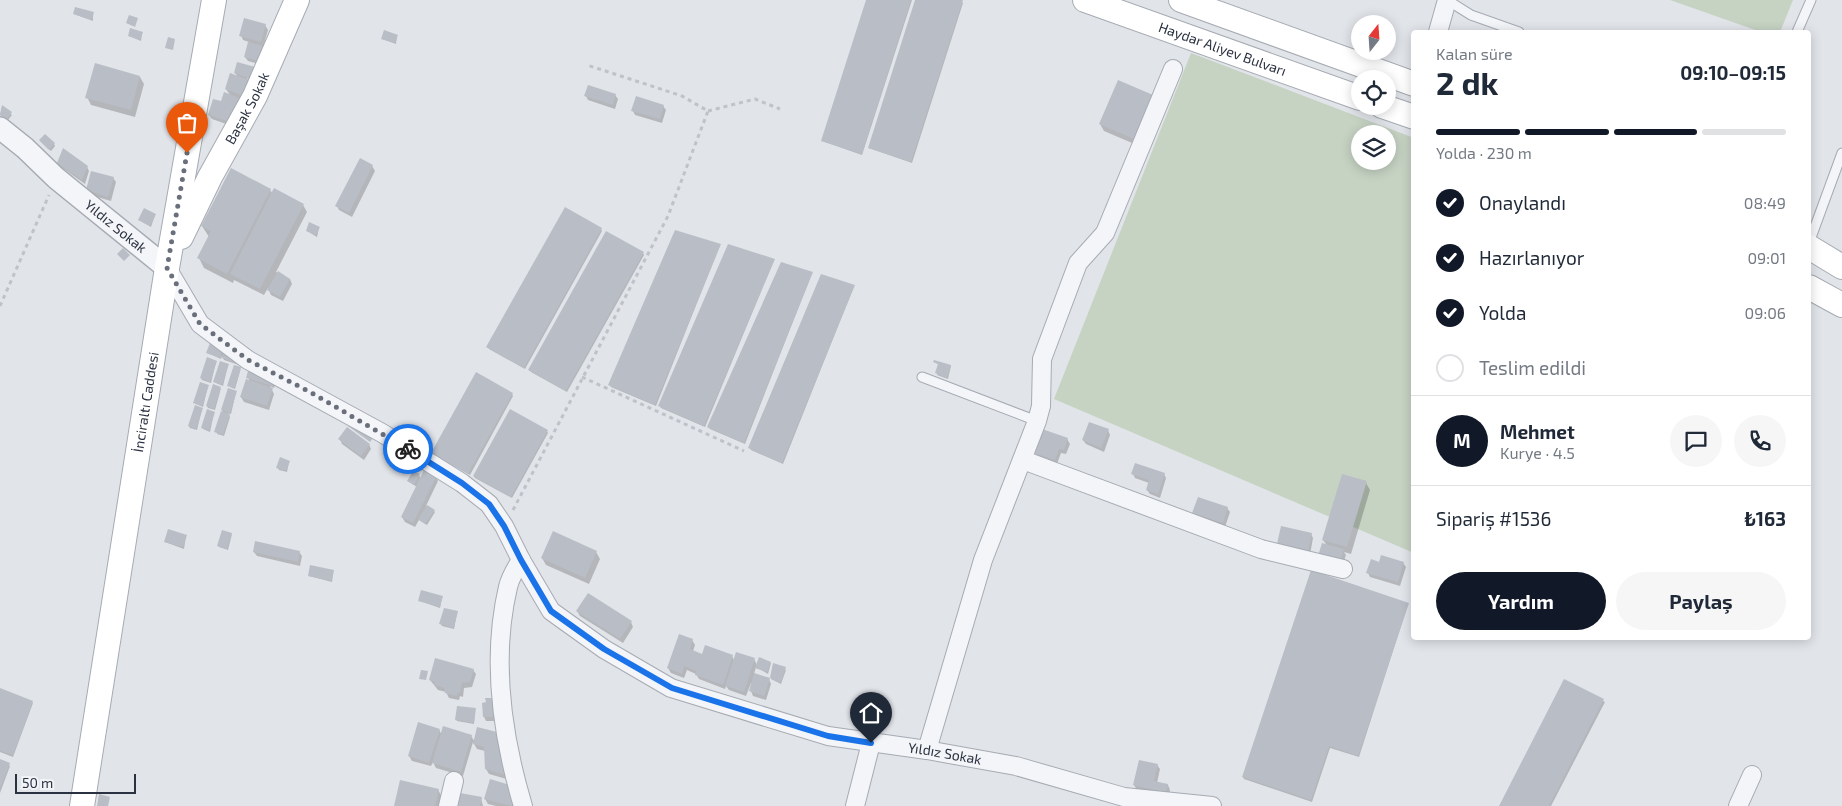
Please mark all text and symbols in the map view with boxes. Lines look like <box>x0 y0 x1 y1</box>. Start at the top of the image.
north arrow <box>1351 15 1396 60</box>
map controls <box>1351 15 1396 170</box>
street label: Haydar Aliyev Bulvarı <box>1157 18 1289 79</box>
text: Kalan süre <box>1436 44 1513 63</box>
text: 09:10–09:15 <box>1680 61 1786 84</box>
text: 2 dk <box>1436 63 1499 101</box>
street label: Başak Sokak <box>221 69 272 147</box>
button: locate <box>1351 70 1396 115</box>
pin <box>166 102 208 153</box>
icon: bag <box>173 109 201 137</box>
button: layers <box>1351 125 1396 170</box>
text: Yolda · 230 m <box>1436 143 1532 162</box>
icon: check <box>1436 189 1464 217</box>
text: Onaylandı <box>1479 191 1566 214</box>
text: 08:49 <box>1744 193 1786 212</box>
street label: Yıldız Sokak <box>82 196 150 256</box>
icon: check <box>1436 244 1464 272</box>
text: Hazırlanıyor <box>1479 246 1584 269</box>
text: 09:01 <box>1747 248 1786 267</box>
icon: check <box>1436 299 1464 327</box>
text: Yolda <box>1479 301 1526 324</box>
text: 09:06 <box>1745 303 1786 322</box>
street label: İnciraltı Caddesi <box>129 351 162 453</box>
text: Teslim edildi <box>1479 356 1586 379</box>
button: chat <box>1670 415 1722 467</box>
button: phone <box>1734 415 1786 467</box>
text: Mehmet <box>1500 420 1575 443</box>
courier <box>383 424 433 474</box>
text: M <box>1453 429 1471 452</box>
icon: bike <box>394 435 422 463</box>
text: Kurye · 4.5 <box>1500 443 1575 462</box>
text: Sipariş #1536 <box>1436 507 1551 530</box>
text: ₺163 <box>1744 507 1786 530</box>
button: Yardım <box>1436 572 1606 630</box>
button: Paylaş <box>1616 572 1786 630</box>
pin <box>850 692 892 743</box>
icon: home <box>857 699 885 727</box>
street label: Yıldız Sokak <box>907 738 983 768</box>
scale bar <box>15 771 136 794</box>
text: 50 m <box>22 774 53 791</box>

